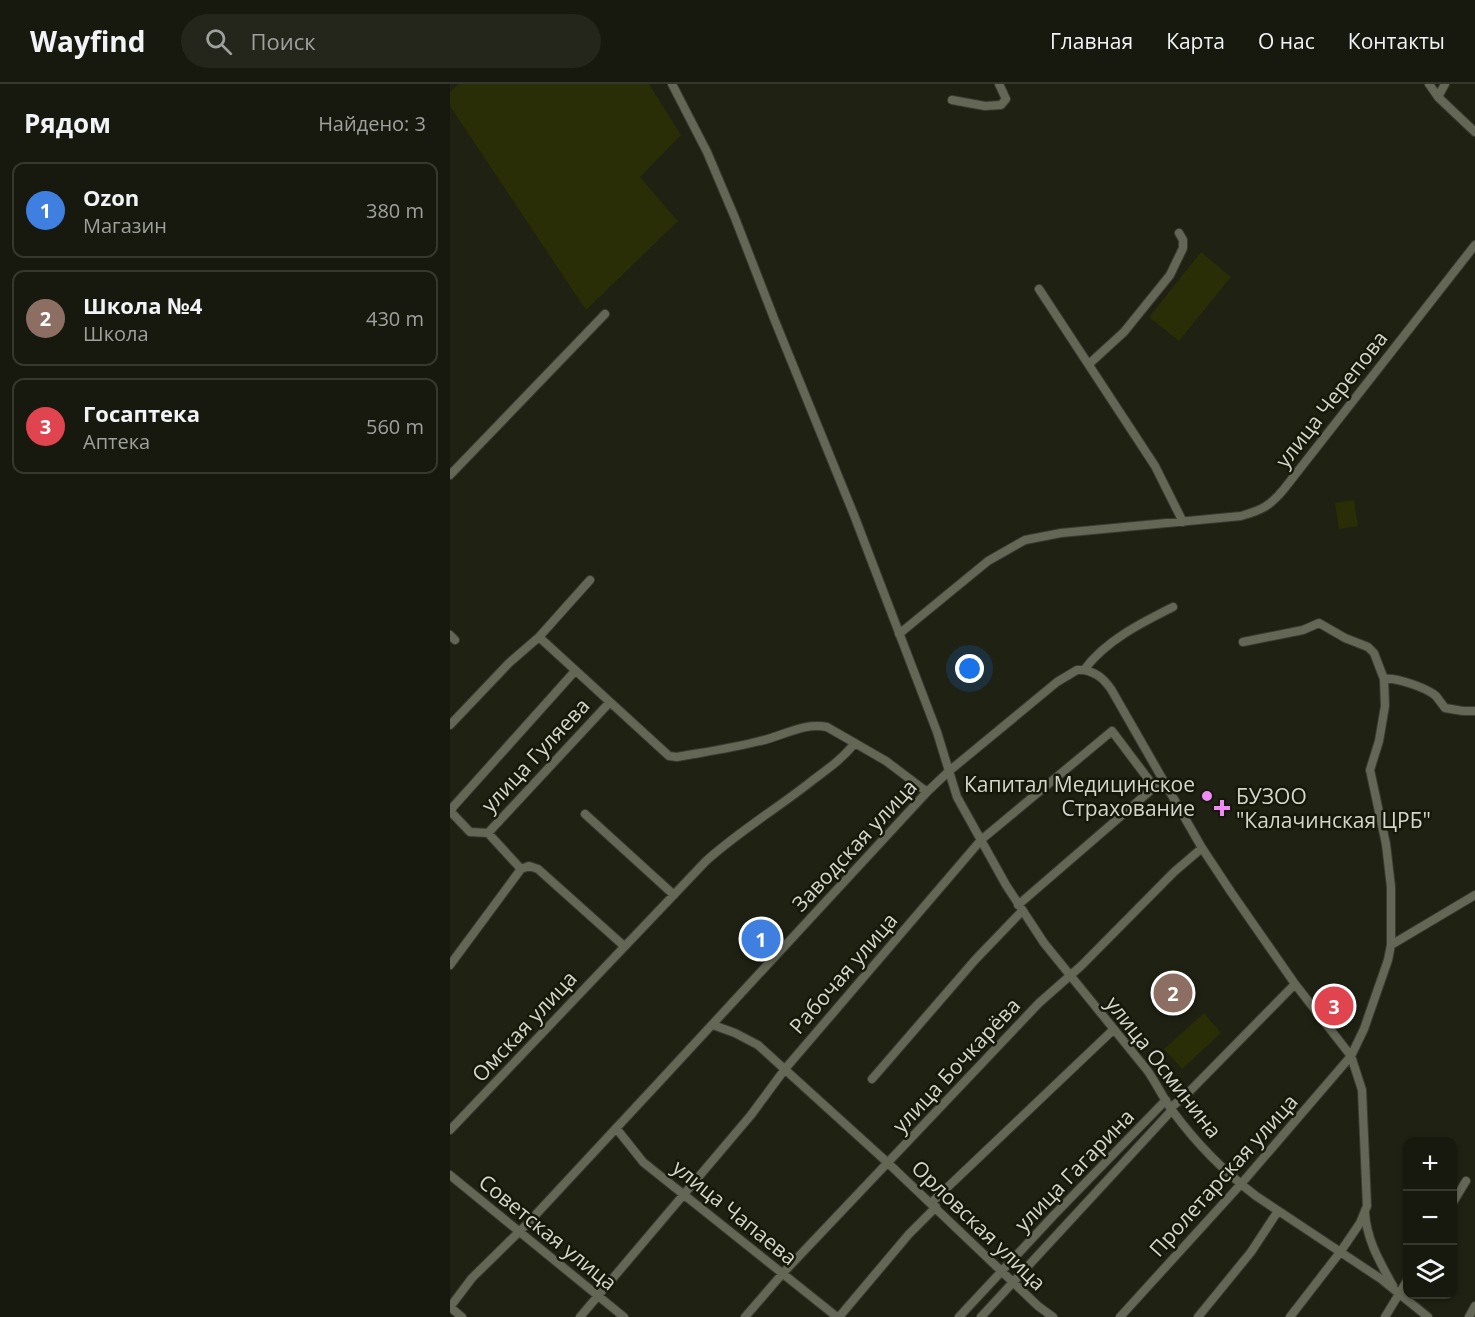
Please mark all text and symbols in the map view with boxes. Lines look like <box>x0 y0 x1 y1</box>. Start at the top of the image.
search box <box>181 14 601 68</box>
text: Wayfind <box>30 22 145 60</box>
icon: search <box>202 25 235 58</box>
text: Поиск <box>250 26 316 56</box>
text: Главная <box>1050 27 1133 55</box>
text: Карта <box>1166 27 1225 55</box>
text: О нас <box>1258 27 1315 55</box>
text: Контакты <box>1348 27 1445 55</box>
text: Рядом <box>24 105 111 141</box>
text: Найдено: 3 <box>318 110 426 137</box>
text: Ozon <box>83 182 139 212</box>
text: 1 <box>40 197 51 224</box>
text: 380 m <box>366 197 424 224</box>
text: Магазин <box>83 212 167 239</box>
text: Школа №4 <box>83 290 202 320</box>
text: 2 <box>40 305 51 332</box>
text: 430 m <box>366 305 424 332</box>
text: Школа <box>83 320 149 347</box>
street label: улица Черепова <box>1269 325 1393 473</box>
text: Госаптека <box>83 398 200 428</box>
text: 3 <box>40 413 51 440</box>
text: 560 m <box>366 413 424 440</box>
text: Аптека <box>83 428 150 455</box>
your location <box>955 654 984 683</box>
street label: улица Гуляева <box>475 692 595 818</box>
place label: Капитал Медицинское Страхование <box>964 770 1195 822</box>
street label: Заводская улица <box>785 773 923 917</box>
place label: БУЗОО "Калачинская ЦРБ" <box>1236 782 1431 834</box>
marker: Капитал Медицинское Страхование <box>1200 789 1214 803</box>
marker: БУЗОО "Калачинская ЦРБ" <box>1213 799 1231 817</box>
street label: Рабочая улица <box>783 907 903 1039</box>
pin: 1 <box>742 916 780 962</box>
street label: Омская улица <box>465 964 583 1088</box>
pin: 2 <box>1154 970 1192 1016</box>
pin: 3 <box>1314 984 1354 1028</box>
street label: улица Осминина <box>1100 990 1228 1144</box>
street label: улица Бочкарёва <box>886 991 1026 1139</box>
street label: Пролетарская улица <box>1143 1088 1303 1262</box>
street label: улица Гагарина <box>1008 1102 1140 1238</box>
map controls <box>1403 1137 1457 1299</box>
button: + <box>1403 1137 1457 1191</box>
street label: улица Чапаева <box>667 1153 803 1271</box>
street label: Орловская улица <box>906 1154 1052 1296</box>
street label: Советская улица <box>473 1168 623 1296</box>
button: − <box>1403 1191 1457 1245</box>
button: layers <box>1403 1245 1457 1299</box>

